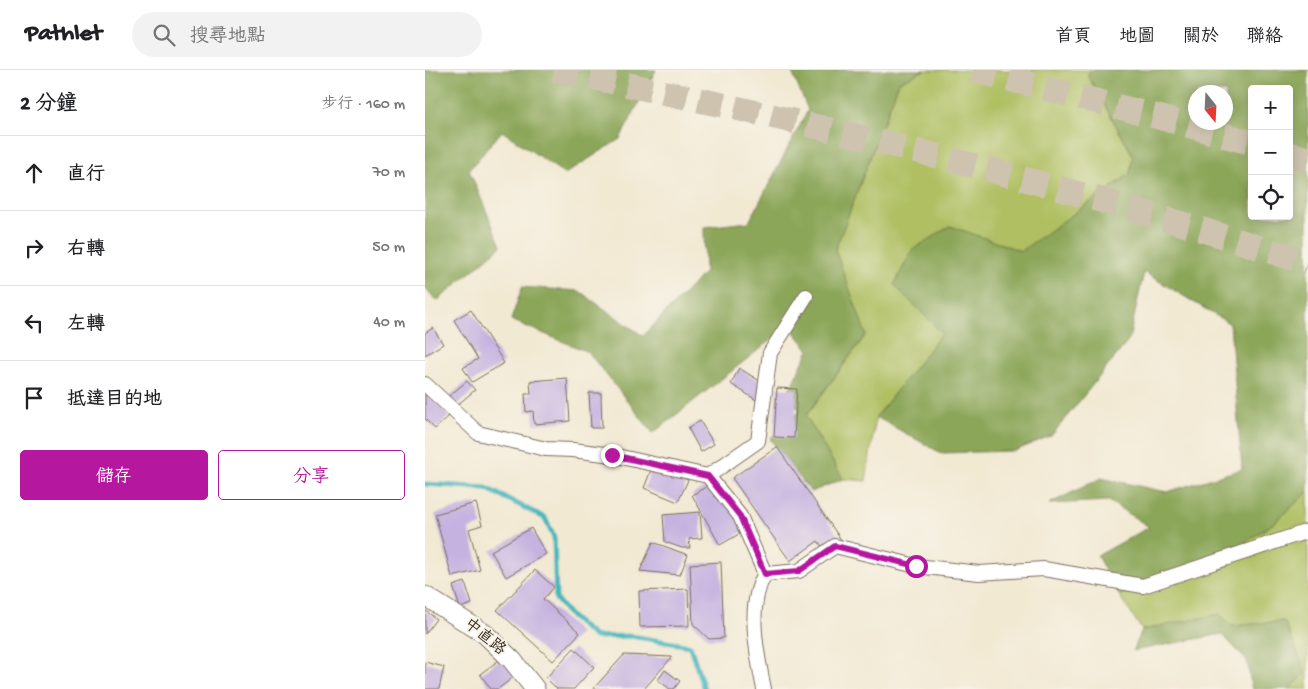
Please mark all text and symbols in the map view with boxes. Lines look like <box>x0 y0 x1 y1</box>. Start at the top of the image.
search box <box>132 12 482 57</box>
text: Pathlet <box>25 20 102 49</box>
icon: search <box>150 21 178 49</box>
text: 搜尋地點 <box>190 26 266 49</box>
text: 首頁 <box>1055 27 1091 48</box>
text: 地圖 <box>1119 27 1155 48</box>
text: 關於 <box>1183 27 1219 48</box>
text: 聯絡 <box>1247 27 1283 48</box>
north arrow <box>1188 85 1233 130</box>
map controls <box>1248 85 1293 220</box>
button: + <box>1248 85 1293 130</box>
text: 2 分鐘 <box>20 93 77 118</box>
text: 步行 · 160 m <box>322 96 405 115</box>
button: − <box>1248 130 1293 175</box>
icon: ahead <box>20 159 48 187</box>
text: 直行 <box>67 164 105 187</box>
text: 70 m <box>372 164 405 183</box>
button: locate <box>1248 175 1293 220</box>
icon: right <box>20 234 48 262</box>
text: 右轉 <box>67 239 105 262</box>
text: 50 m <box>372 239 405 258</box>
icon: left <box>20 309 48 337</box>
text: 左轉 <box>67 314 105 337</box>
text: 40 m <box>373 314 405 333</box>
icon: arrive <box>20 384 48 412</box>
text: 抵達目的地 <box>67 389 162 412</box>
route end <box>601 444 624 467</box>
button: 儲存 <box>20 450 208 500</box>
button: 分享 <box>218 450 405 500</box>
route start <box>905 555 928 578</box>
street label: 中直路 <box>459 614 510 660</box>

